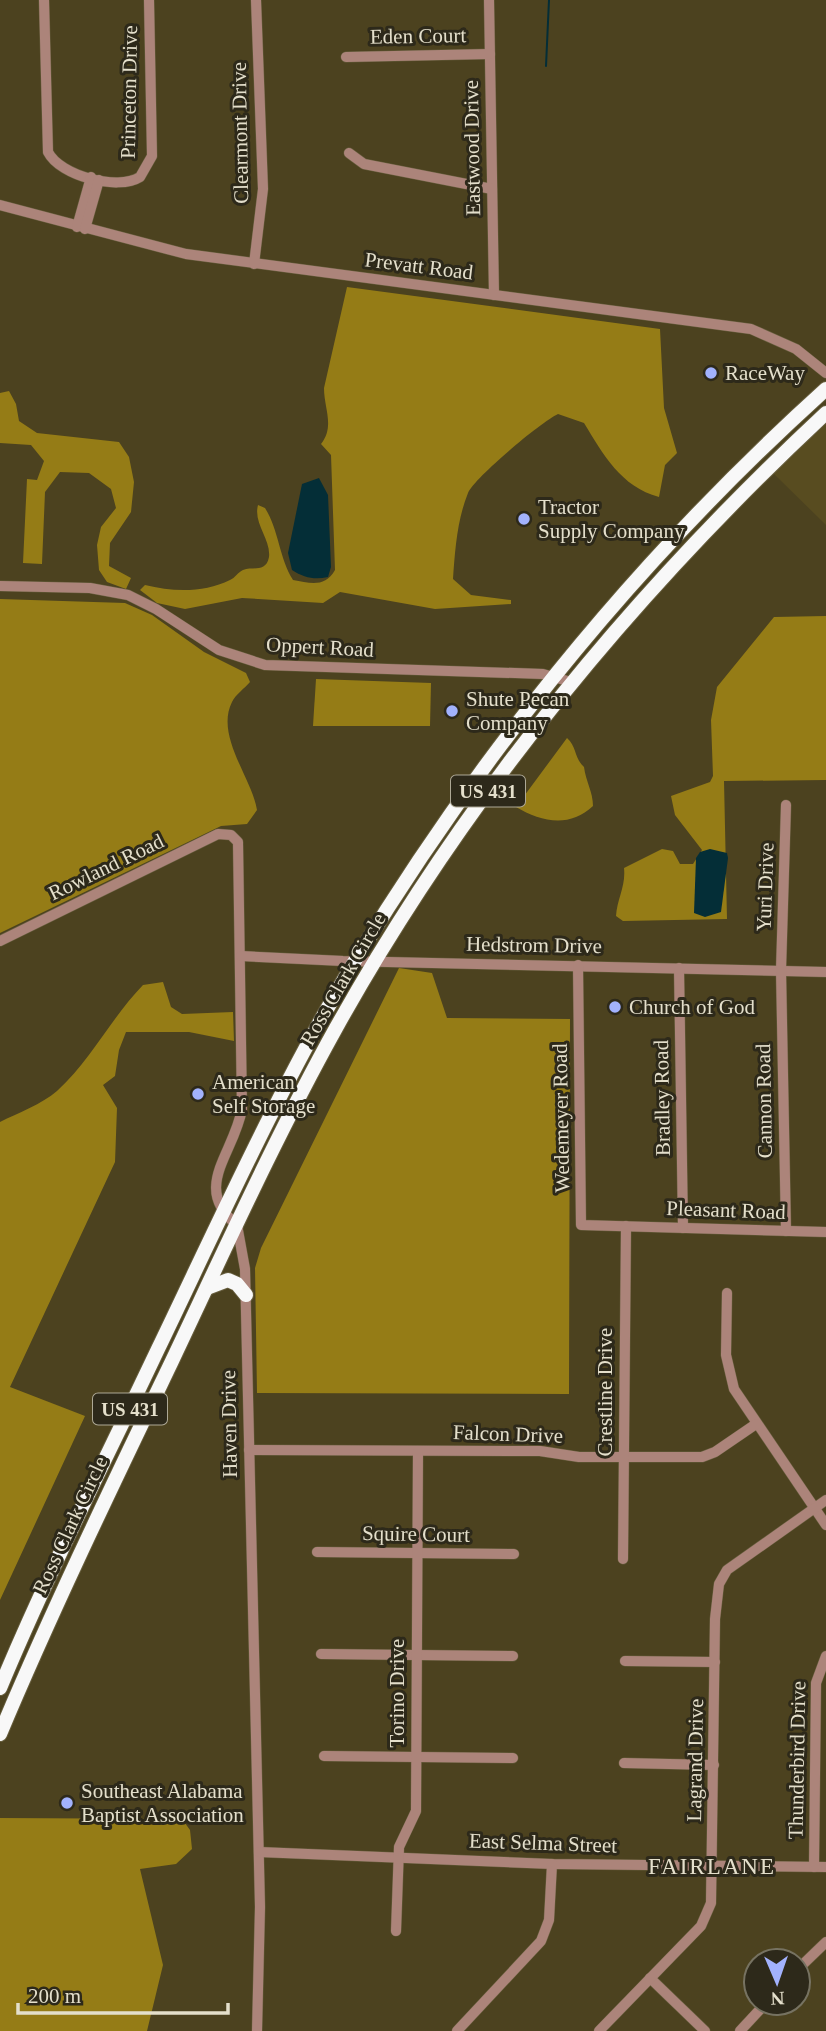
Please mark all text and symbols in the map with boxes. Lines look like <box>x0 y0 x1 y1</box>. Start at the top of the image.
street label: Eden Court <box>370 23 466 49</box>
street label: Princeton Drive <box>116 25 142 159</box>
street label: Clearmont Drive <box>227 62 253 204</box>
street label: Eastwood Drive <box>459 80 485 216</box>
street label: Prevatt Road <box>363 247 475 285</box>
place label: RaceWay <box>725 361 805 385</box>
marker: RaceWay <box>703 365 719 381</box>
place label: Tractor Supply Company <box>538 495 685 543</box>
marker: Tractor Supply Company <box>516 511 532 527</box>
street label: Oppert Road <box>265 632 375 662</box>
place label: Shute Pecan Company <box>466 687 570 735</box>
marker: Shute Pecan Company <box>444 703 460 719</box>
road number: US 431 <box>451 776 525 806</box>
street label: Rowland Road <box>44 829 168 905</box>
street label: Yuri Drive <box>751 842 779 932</box>
street label: Ross Clark Circle <box>295 908 391 1050</box>
street label: Hedstrom Drive <box>466 932 602 958</box>
place label: Church of God <box>629 995 755 1019</box>
marker: Church of God <box>607 999 623 1015</box>
street label: Bradley Road <box>649 1039 675 1156</box>
street label: Wedemeyer Road <box>548 1043 574 1193</box>
street label: Cannon Road <box>751 1043 777 1159</box>
place label: American Self Storage <box>212 1070 315 1118</box>
marker: American Self Storage <box>190 1086 206 1102</box>
street label: Pleasant Road <box>666 1196 787 1224</box>
street label: Crestline Drive <box>593 1328 617 1456</box>
street label: Haven Drive <box>216 1370 242 1478</box>
road number: US 431 <box>93 1394 167 1424</box>
street label: Falcon Drive <box>452 1420 564 1448</box>
street label: Ross Clark Circle <box>28 1452 112 1598</box>
street label: Squire Court <box>362 1521 470 1547</box>
street label: Torino Drive <box>385 1639 409 1747</box>
street label: Thunderbird Drive <box>784 1681 810 1839</box>
street label: Lagrand Drive <box>682 1698 708 1822</box>
place label: Southeast Alabama Baptist Association <box>81 1779 244 1827</box>
marker: Southeast Alabama Baptist Association <box>59 1795 75 1811</box>
street label: East Selma Street <box>469 1828 618 1858</box>
district label: FAIRLANE <box>648 1854 776 1879</box>
north arrow <box>742 1947 812 2017</box>
scale bar <box>18 1972 228 2016</box>
text: 200 m <box>28 1984 81 2008</box>
text: N <box>770 1988 785 2009</box>

